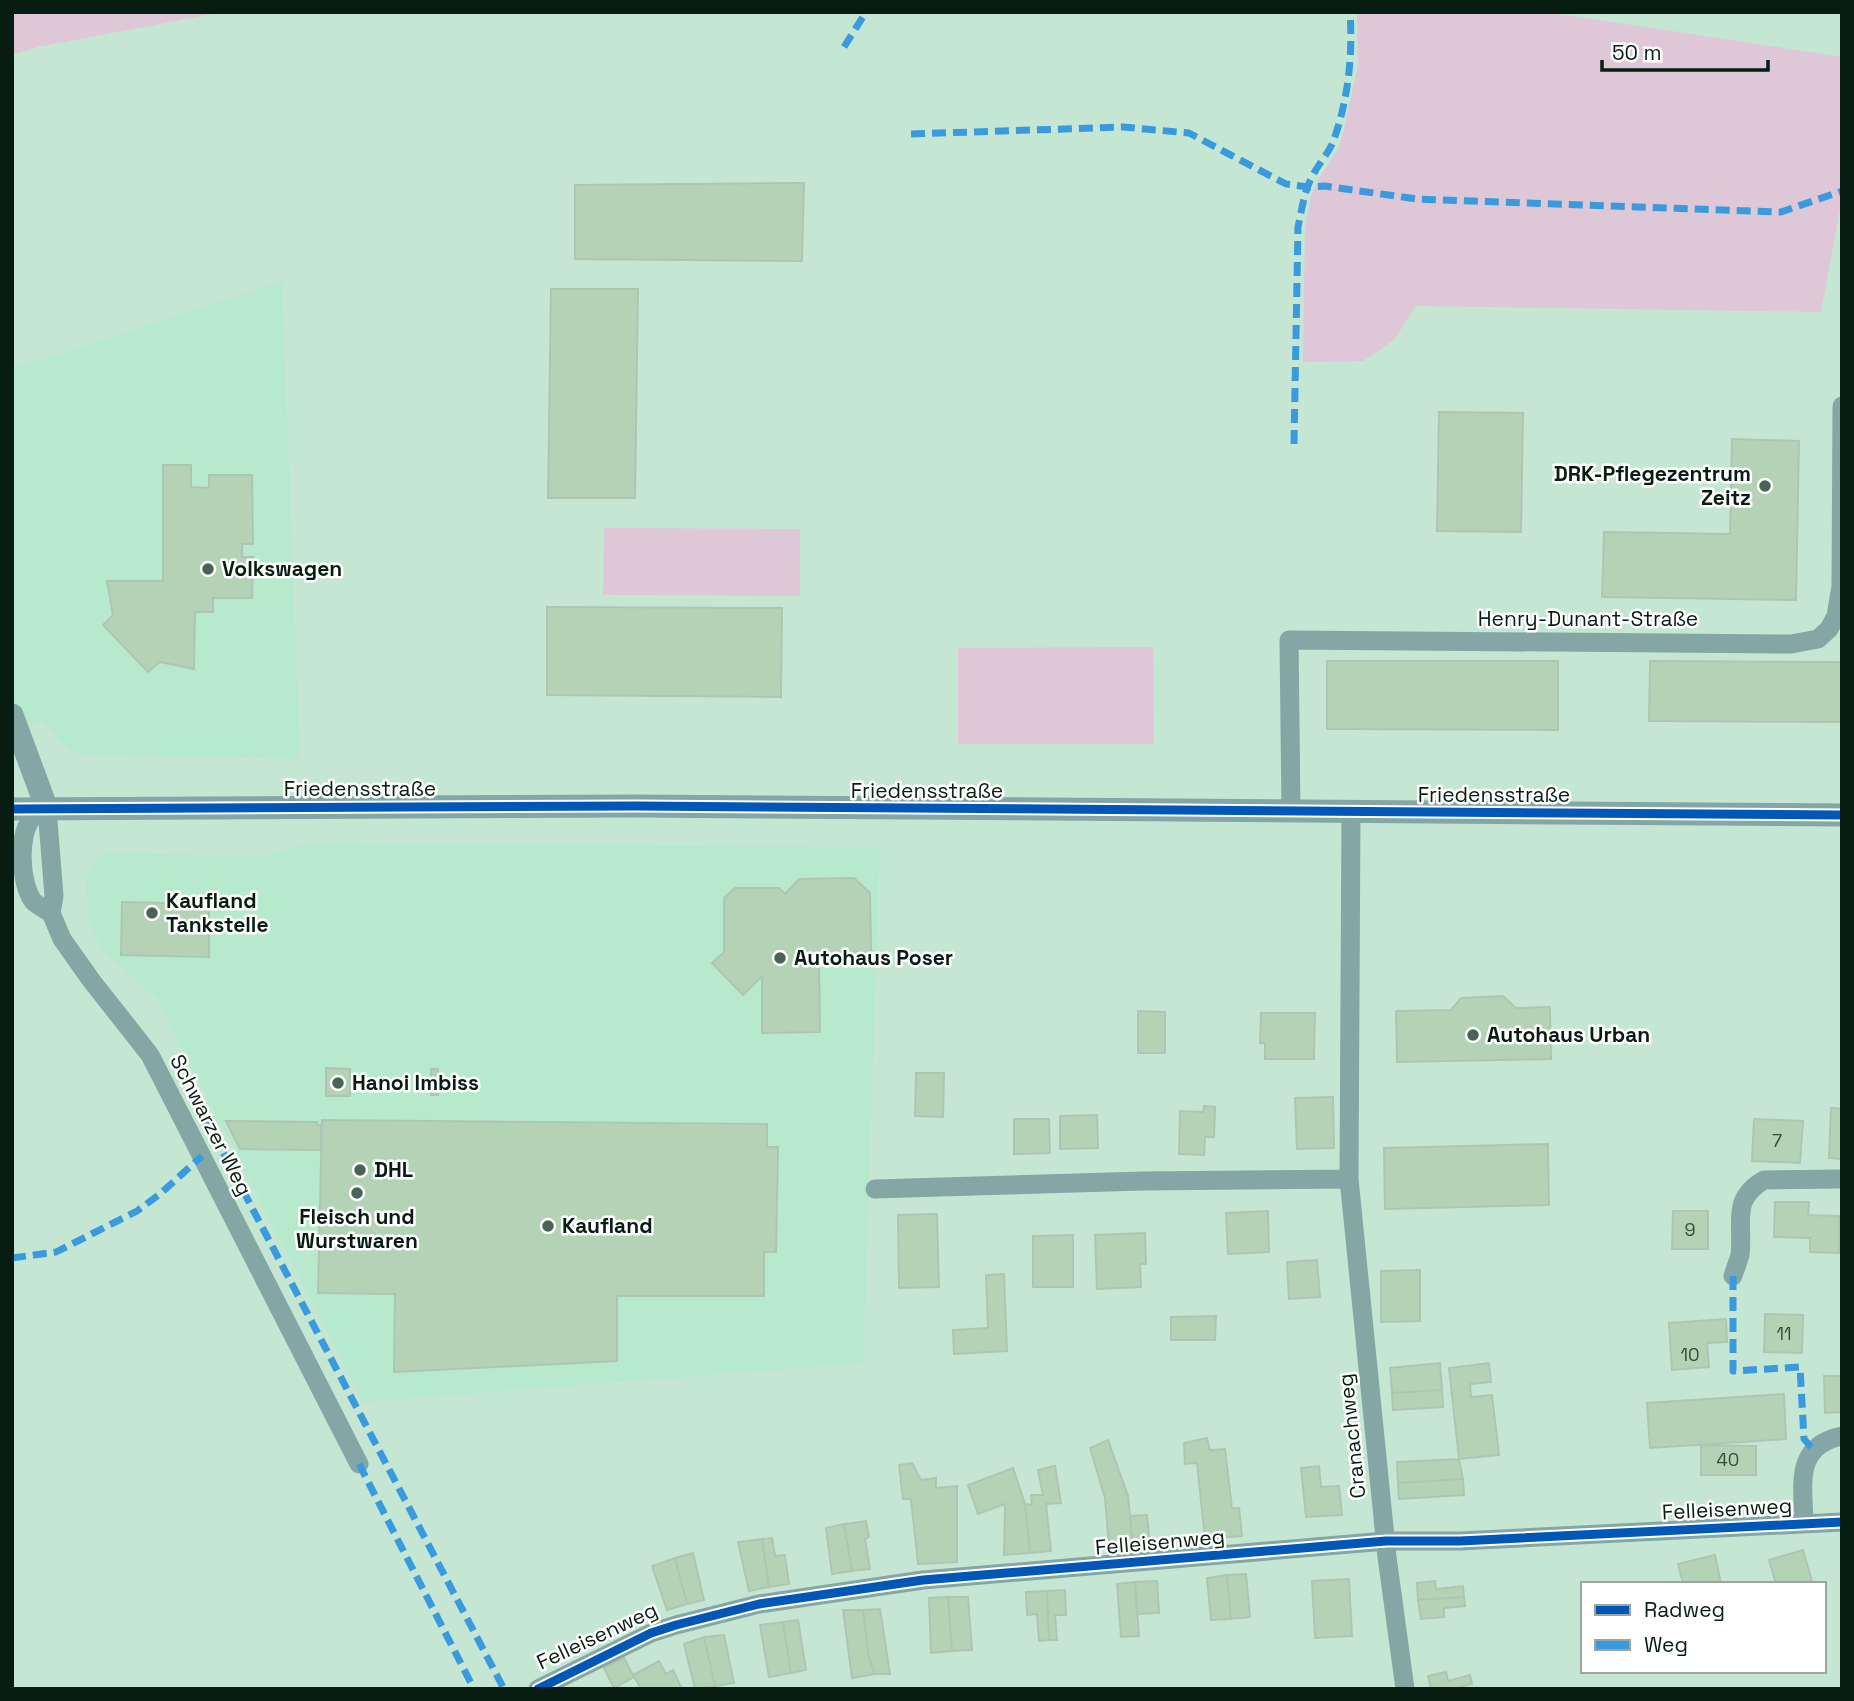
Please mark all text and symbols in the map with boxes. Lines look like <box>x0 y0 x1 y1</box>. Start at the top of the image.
scale bar <box>1602 28 1768 72</box>
text: 50 m <box>1612 39 1662 66</box>
place label: DRK-Pflegezentrum Zeitz <box>1554 460 1751 511</box>
marker: DRK-Pflegezentrum Zeitz <box>1757 478 1773 494</box>
place label: Volkswagen <box>222 555 342 582</box>
marker: Volkswagen <box>200 561 216 577</box>
street label: Henry-Dunant-Straße <box>1478 605 1698 632</box>
street label: Friedensstraße <box>284 775 436 802</box>
street label: Friedensstraße <box>851 777 1003 804</box>
street label: Friedensstraße <box>1418 781 1570 808</box>
place label: Kaufland Tankstelle <box>166 887 269 938</box>
marker: Kaufland Tankstelle <box>144 905 160 921</box>
place label: Autohaus Poser <box>794 944 953 971</box>
marker: Autohaus Poser <box>772 950 788 966</box>
place label: Autohaus Urban <box>1487 1021 1650 1048</box>
marker: Autohaus Urban <box>1465 1027 1481 1043</box>
street label: Schwarzer Weg <box>164 1050 259 1200</box>
place label: Hanoi Imbiss <box>352 1069 479 1096</box>
marker: Hanoi Imbiss <box>330 1075 346 1091</box>
house number: 7 <box>1772 1129 1782 1152</box>
place label: DHL <box>374 1156 413 1183</box>
marker: DHL <box>352 1162 368 1178</box>
marker: Fleisch und Wurstwaren <box>349 1185 365 1201</box>
place label: Fleisch und Wurstwaren <box>296 1203 418 1254</box>
place label: Kaufland <box>562 1212 653 1239</box>
marker: Kaufland <box>540 1218 556 1234</box>
house number: 9 <box>1684 1218 1696 1241</box>
house number: 11 <box>1776 1322 1792 1345</box>
house number: 10 <box>1680 1343 1700 1366</box>
street label: Cranachweg <box>1332 1372 1371 1500</box>
house number: 40 <box>1717 1448 1739 1471</box>
street label: Felleisenweg <box>1661 1492 1793 1525</box>
street label: Felleisenweg <box>1094 1522 1226 1561</box>
legend <box>1581 1582 1826 1673</box>
street label: Felleisenweg <box>532 1596 662 1675</box>
text: Radweg <box>1644 1596 1725 1623</box>
text: Weg <box>1644 1631 1688 1658</box>

